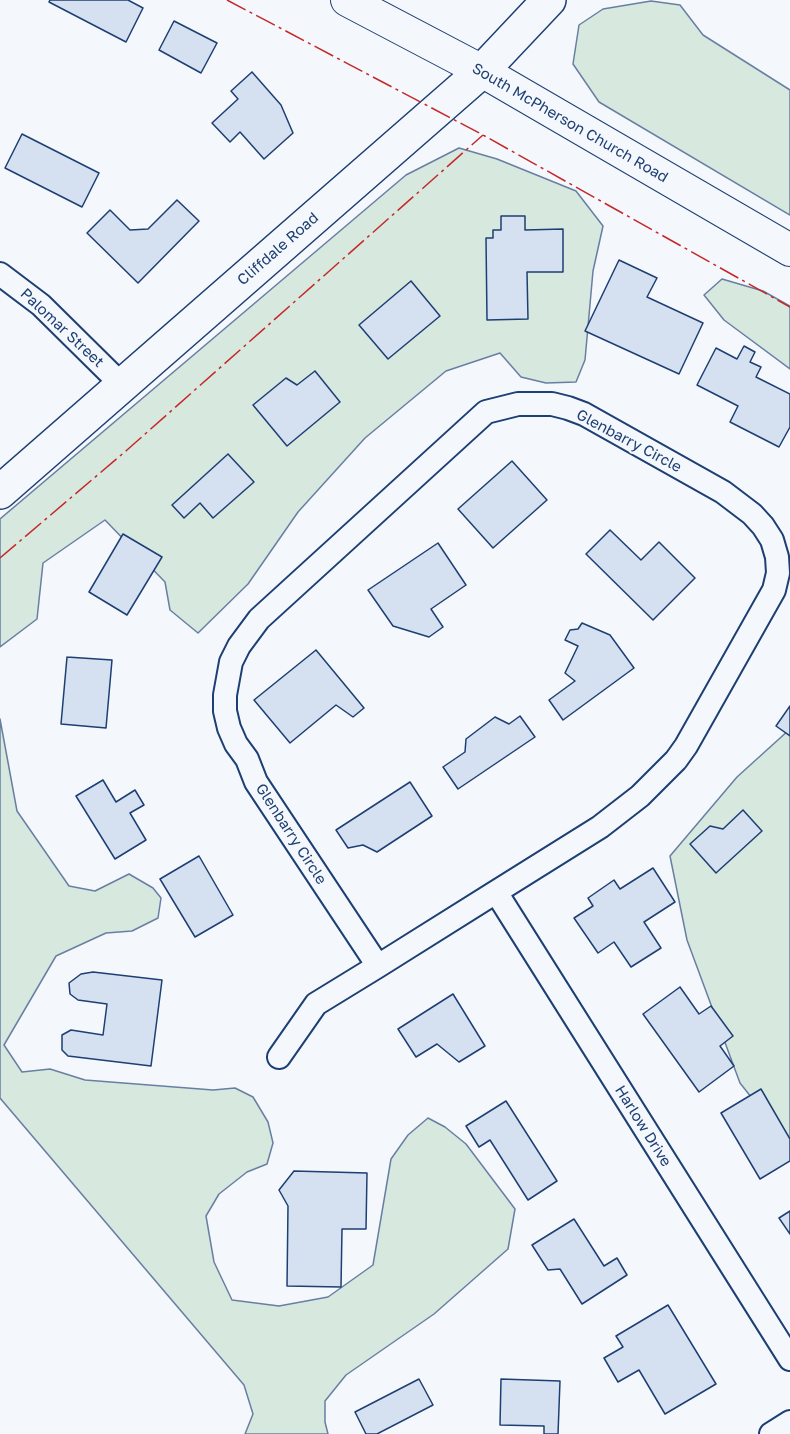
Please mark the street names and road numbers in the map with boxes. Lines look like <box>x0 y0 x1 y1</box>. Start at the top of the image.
street label: South McPherson Church Road <box>469 59 671 187</box>
street label: Cliffdale Road <box>234 209 322 289</box>
street label: Palomar Street <box>17 285 107 371</box>
street label: Glenbarry Circle <box>573 406 685 476</box>
street label: Glenbarry Circle <box>252 780 330 888</box>
street label: Harlow Drive <box>611 1082 675 1170</box>

